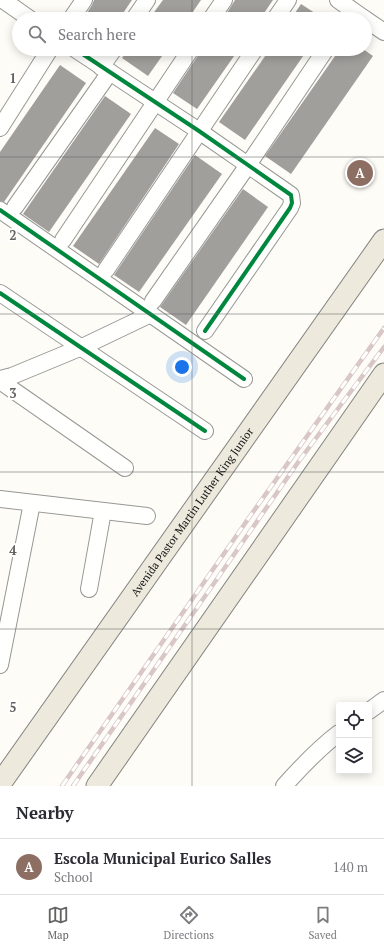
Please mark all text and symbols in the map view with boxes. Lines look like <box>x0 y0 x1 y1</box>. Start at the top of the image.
search box <box>12 12 372 56</box>
icon: search <box>26 23 48 45</box>
text: Search here <box>58 24 136 44</box>
text: 1 <box>9 69 17 87</box>
pin: A <box>347 158 373 188</box>
text: 2 <box>9 226 17 244</box>
your location <box>172 357 192 377</box>
text: 3 <box>9 384 17 402</box>
street label: Avenida Pastor Martin Luther King Junior <box>128 424 257 599</box>
text: 4 <box>9 541 17 559</box>
text: 5 <box>9 698 17 716</box>
map controls <box>336 702 372 774</box>
button: locate <box>336 702 372 738</box>
button: layers <box>336 738 372 774</box>
text: Nearby <box>16 801 74 824</box>
text: Escola Municipal Eurico Salles <box>54 848 271 868</box>
text: A <box>24 858 34 876</box>
text: 140 m <box>333 858 368 876</box>
text: School <box>54 868 93 886</box>
tab: Map <box>47 904 69 942</box>
tab: Directions <box>163 904 214 942</box>
tab: Saved <box>308 904 337 942</box>

